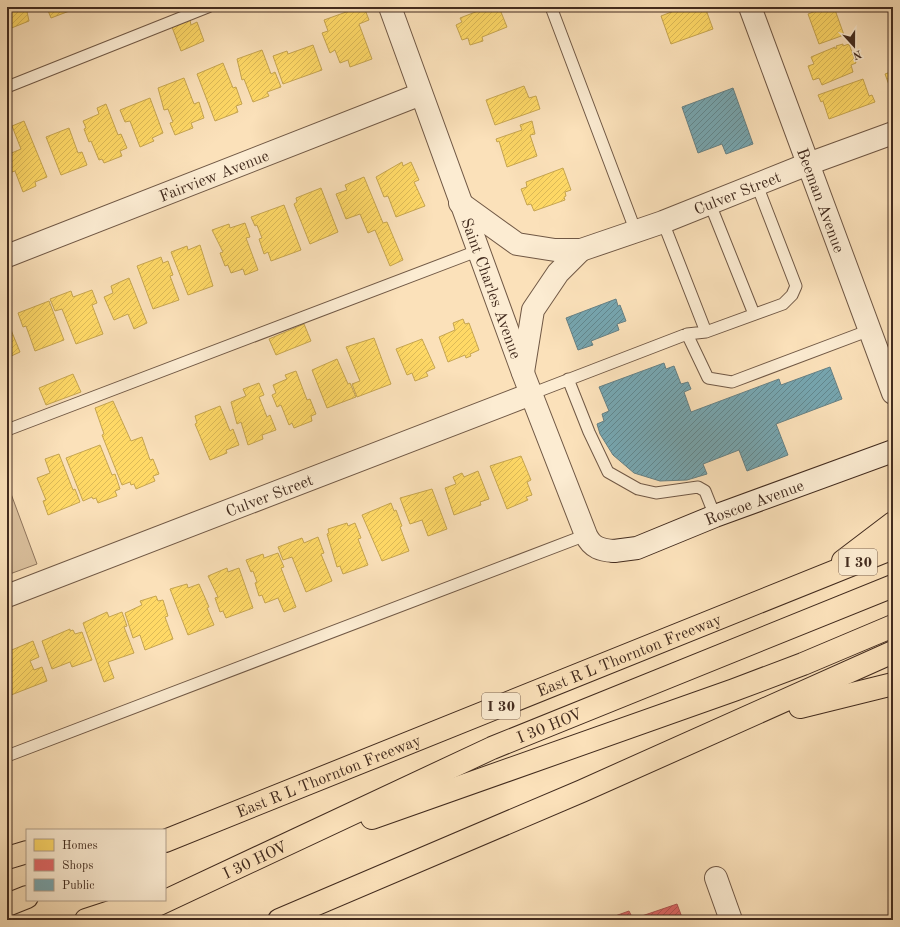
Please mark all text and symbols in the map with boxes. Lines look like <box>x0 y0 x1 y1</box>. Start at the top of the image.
north arrow <box>834 26 874 66</box>
text: N <box>851 47 863 61</box>
street label: Beeman Avenue <box>793 146 846 255</box>
street label: Fairview Avenue <box>157 148 272 206</box>
street label: Culver Street <box>692 170 784 219</box>
street label: Saint Charles Avenue <box>457 216 523 361</box>
street label: Culver Street <box>224 473 316 521</box>
street label: Roscoe Avenue <box>703 478 806 529</box>
road number: I 30 <box>839 549 877 575</box>
street label: East R L Thornton Freeway <box>535 612 725 700</box>
road number: I 30 <box>482 693 520 719</box>
street label: I 30 HOV <box>515 706 585 747</box>
street label: East R L Thornton Freeway <box>235 733 424 821</box>
legend <box>26 829 166 901</box>
street label: I 30 HOV <box>221 839 290 883</box>
text: Homes <box>62 840 98 852</box>
text: Shops <box>62 860 93 872</box>
text: Public <box>62 880 94 892</box>

